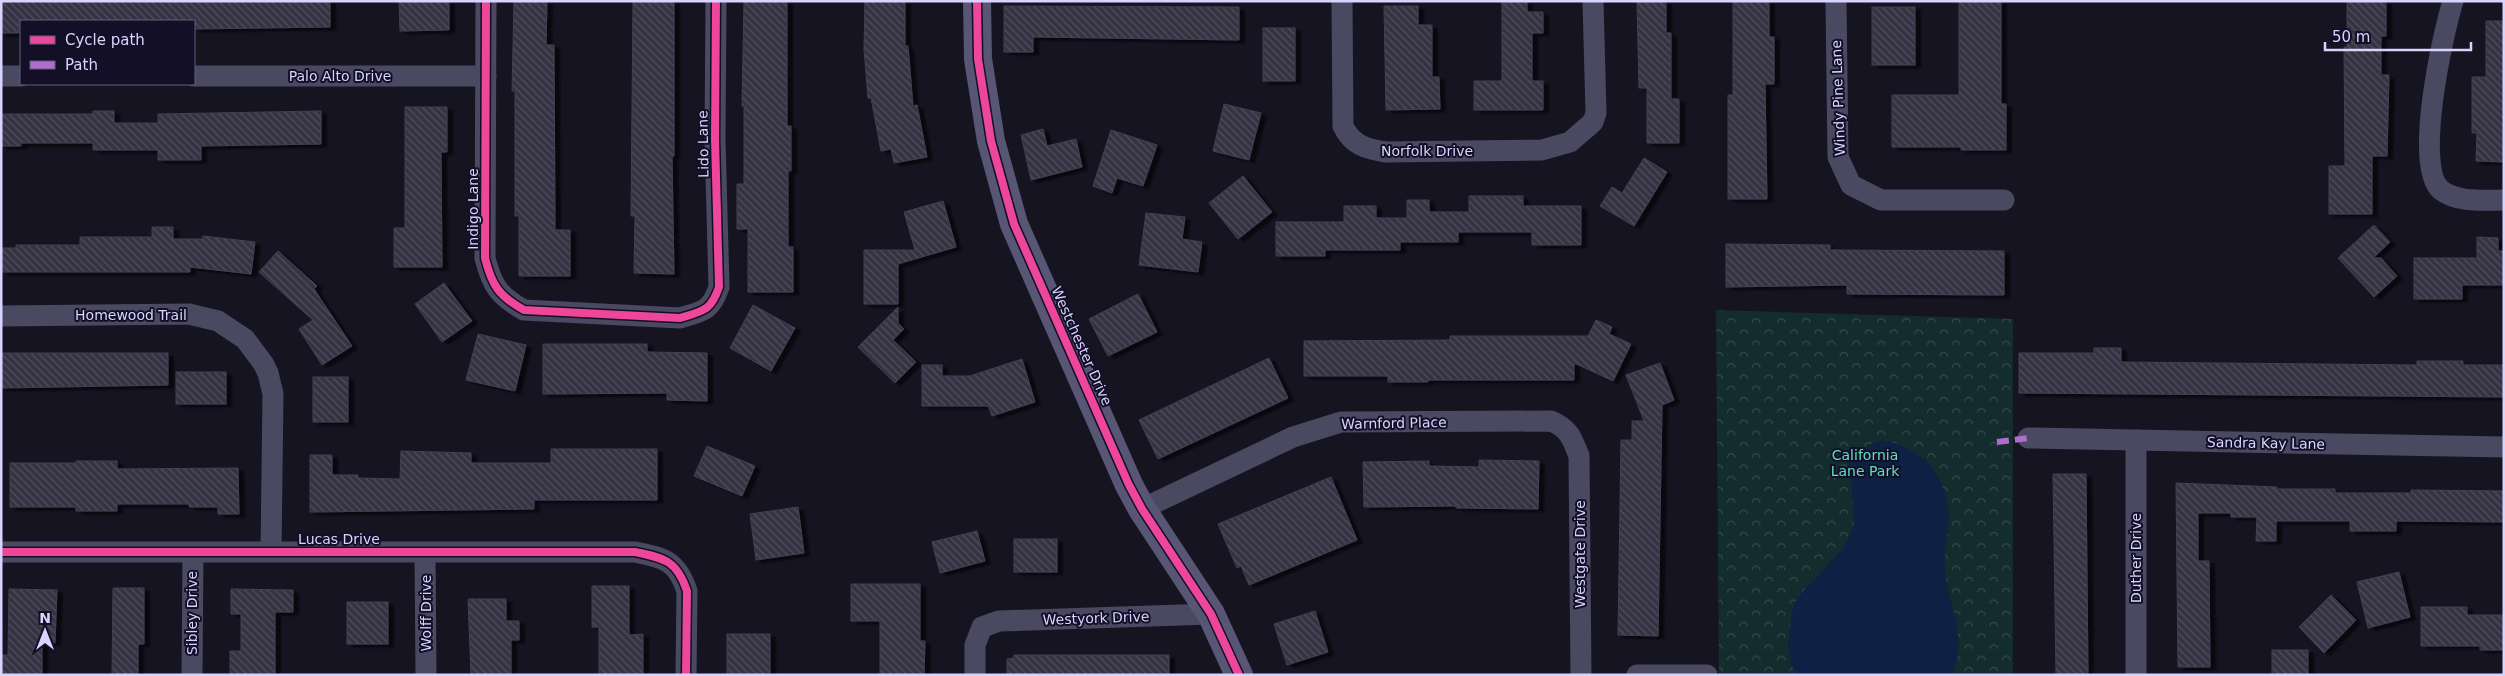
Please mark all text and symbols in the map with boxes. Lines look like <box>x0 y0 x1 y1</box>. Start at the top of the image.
legend <box>20 20 195 85</box>
scale bar <box>2325 20 2471 52</box>
text: 50 m <box>2332 28 2370 46</box>
text: Cycle path <box>65 31 145 49</box>
street label: Windy Pine Lane <box>1828 40 1848 156</box>
text: Path <box>65 56 98 74</box>
street label: Palo Alto Drive <box>289 68 391 84</box>
street label: Lido Lane <box>694 110 712 178</box>
street label: Norfolk Drive <box>1381 143 1473 159</box>
street label: Indigo Lane <box>465 168 481 250</box>
street label: Westchester Drive <box>1049 284 1115 408</box>
street label: Homewood Trail <box>75 307 187 323</box>
street label: Warnford Place <box>1341 414 1447 432</box>
street label: Sandra Kay Lane <box>2207 434 2325 452</box>
park label: California Lane Park <box>1831 447 1900 479</box>
street label: Westgate Drive <box>1572 500 1588 608</box>
street label: Duther Drive <box>2128 513 2144 603</box>
street label: Lucas Drive <box>298 531 380 547</box>
street label: Sibley Drive <box>184 571 200 655</box>
street label: Wolff Drive <box>418 575 434 651</box>
north arrow <box>20 606 70 656</box>
street label: Westyork Drive <box>1042 608 1150 628</box>
text: N <box>39 610 51 626</box>

